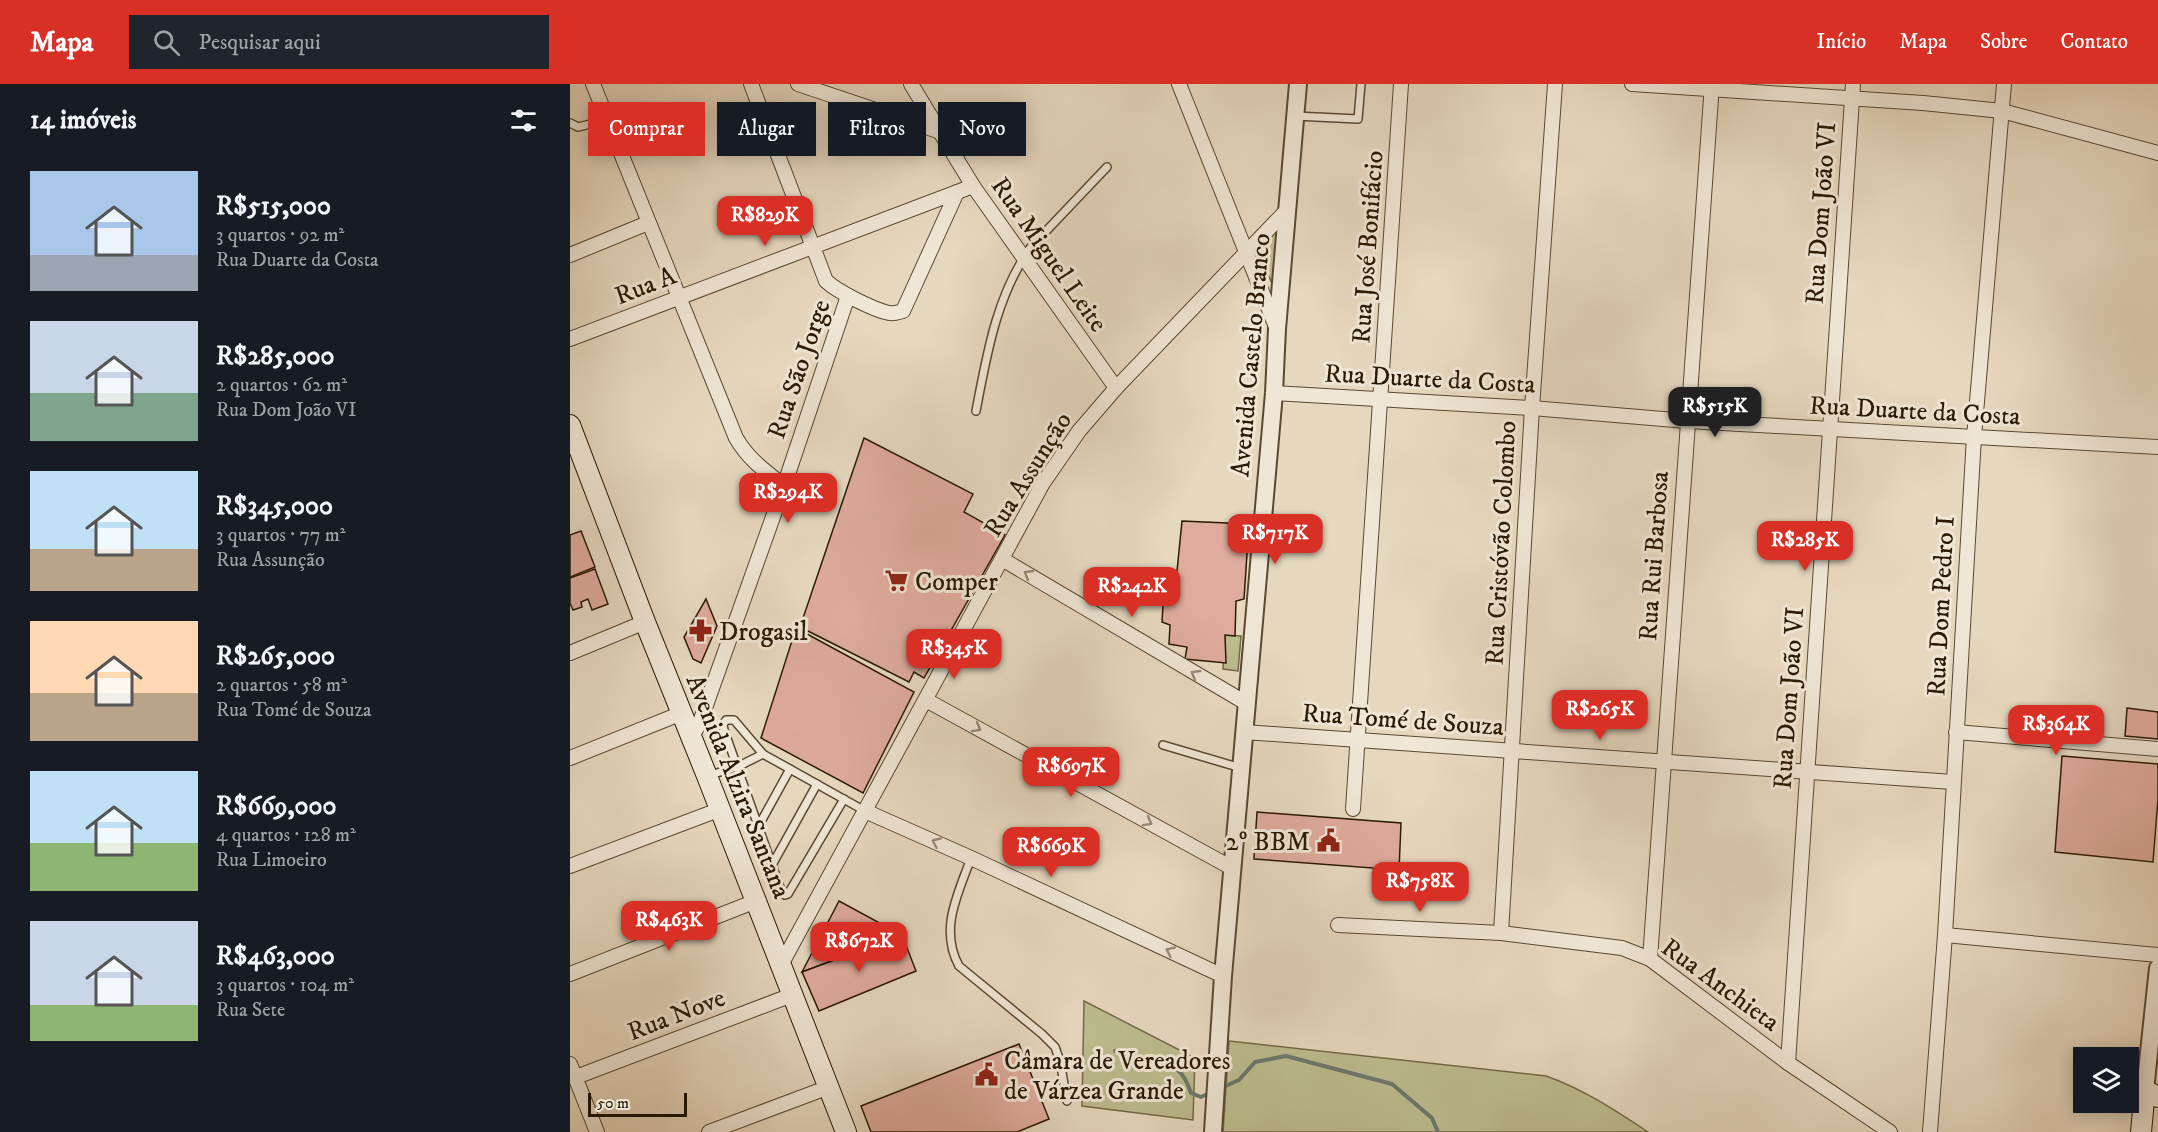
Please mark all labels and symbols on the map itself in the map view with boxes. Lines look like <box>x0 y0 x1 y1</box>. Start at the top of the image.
street label: Rua Dom João VI <box>1799 121 1844 305</box>
street label: Rua José Bonifácio <box>1345 150 1392 345</box>
street label: Rua Miguel Leite <box>983 171 1114 339</box>
pin: R$829K <box>716 196 814 247</box>
street label: Avenida Castelo Branco <box>1224 232 1279 478</box>
street label: Rua A <box>610 260 681 313</box>
street label: Rua São Jorge <box>760 296 839 443</box>
street label: Rua Duarte da Costa <box>1324 357 1536 402</box>
pin: R$515K <box>1666 387 1764 438</box>
street label: Rua Duarte da Costa <box>1809 389 2021 434</box>
street label: Rua Assunção <box>977 406 1080 543</box>
street label: Rua Cristóvão Colombo <box>1479 420 1524 666</box>
street label: Rua Rui Barbosa <box>1632 470 1677 642</box>
pin: R$294K <box>739 473 837 524</box>
pin: R$717K <box>1226 514 1324 565</box>
street label: Rua Dom Pedro I <box>1920 515 1963 697</box>
pin: R$285K <box>1756 521 1854 572</box>
place label: Comper <box>915 566 998 599</box>
pin: R$242K <box>1083 567 1181 618</box>
supermarket icon: Comper <box>884 568 910 594</box>
one-way arrow <box>1024 569 1034 581</box>
street label: Rua Dom João VI <box>1767 606 1812 790</box>
place label: Drogasil <box>719 616 808 649</box>
pharmacy icon: Drogasil <box>688 618 714 644</box>
pin: R$345K <box>905 629 1003 680</box>
one-way arrow <box>1191 669 1201 681</box>
street label: Avenida Alzira Santana <box>678 670 798 903</box>
pin: R$265K <box>1551 690 1649 741</box>
street label: Rua Tomé de Souza <box>1301 697 1505 744</box>
pin: R$364K <box>2007 705 2105 756</box>
one-way arrow <box>971 721 981 732</box>
pin: R$697K <box>1022 747 1120 798</box>
one-way arrow <box>1142 815 1152 826</box>
place label: 2º BBM <box>1226 826 1310 859</box>
pin: R$669K <box>1002 827 1100 878</box>
public building icon: 2º BBM <box>1315 828 1341 854</box>
one-way arrow <box>931 837 942 849</box>
pin: R$758K <box>1371 862 1469 913</box>
pin: R$463K <box>620 901 718 952</box>
pin: R$672K <box>810 922 908 973</box>
street label: Rua Anchieta <box>1655 931 1786 1039</box>
one-way arrow <box>1166 946 1177 958</box>
street label: Rua Nove <box>623 982 730 1049</box>
place label: Câmara de Vereadores de Várzea Grande <box>1004 1045 1231 1108</box>
public building icon: Câmara de Vereadores de Várzea Grande <box>973 1062 999 1088</box>
scale bar <box>588 1090 687 1118</box>

